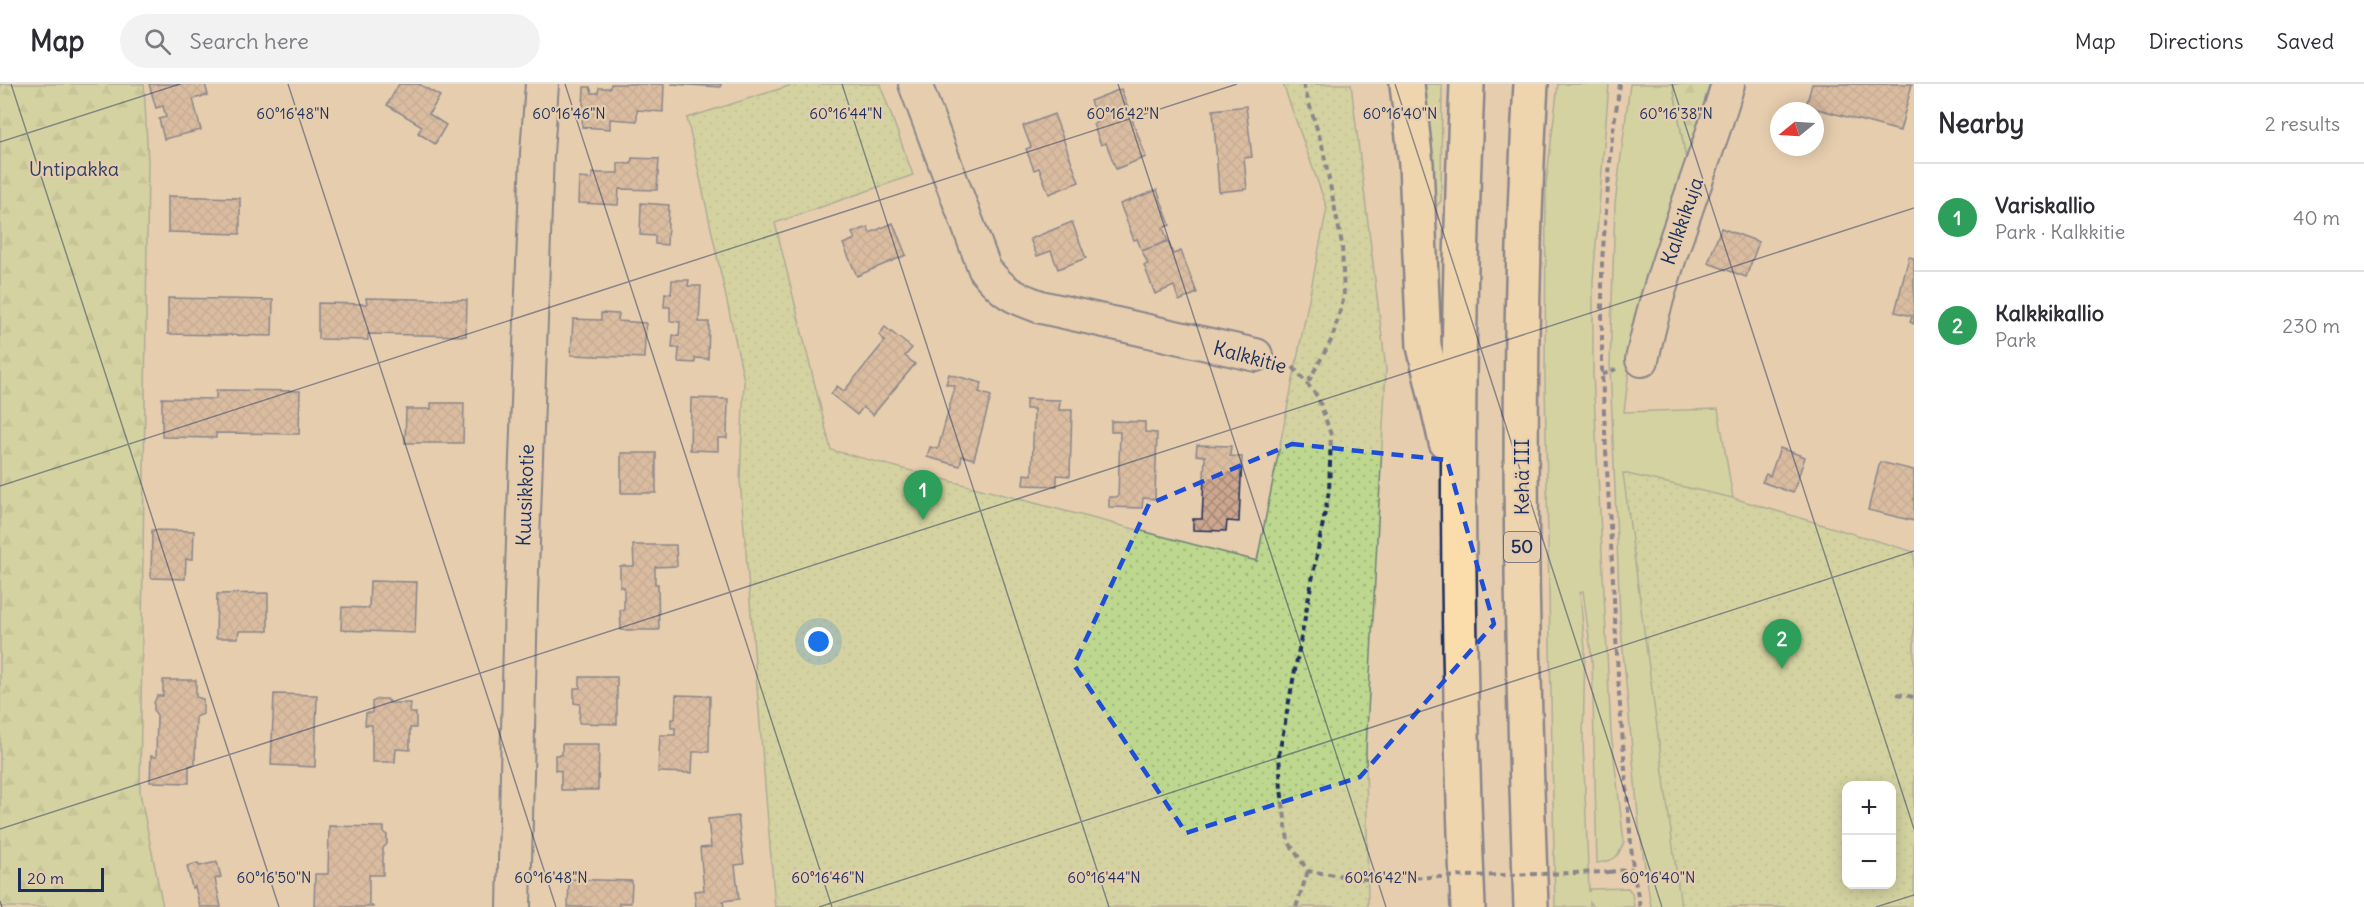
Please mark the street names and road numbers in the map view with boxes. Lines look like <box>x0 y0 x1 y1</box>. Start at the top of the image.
street label: Kalkkikuja <box>1655 174 1708 268</box>
street label: Kalkkitie <box>1211 335 1290 378</box>
street label: Kehä III <box>1509 439 1534 515</box>
street label: Kuusikkotie <box>510 443 539 547</box>
road number: 50 <box>1504 532 1540 562</box>

